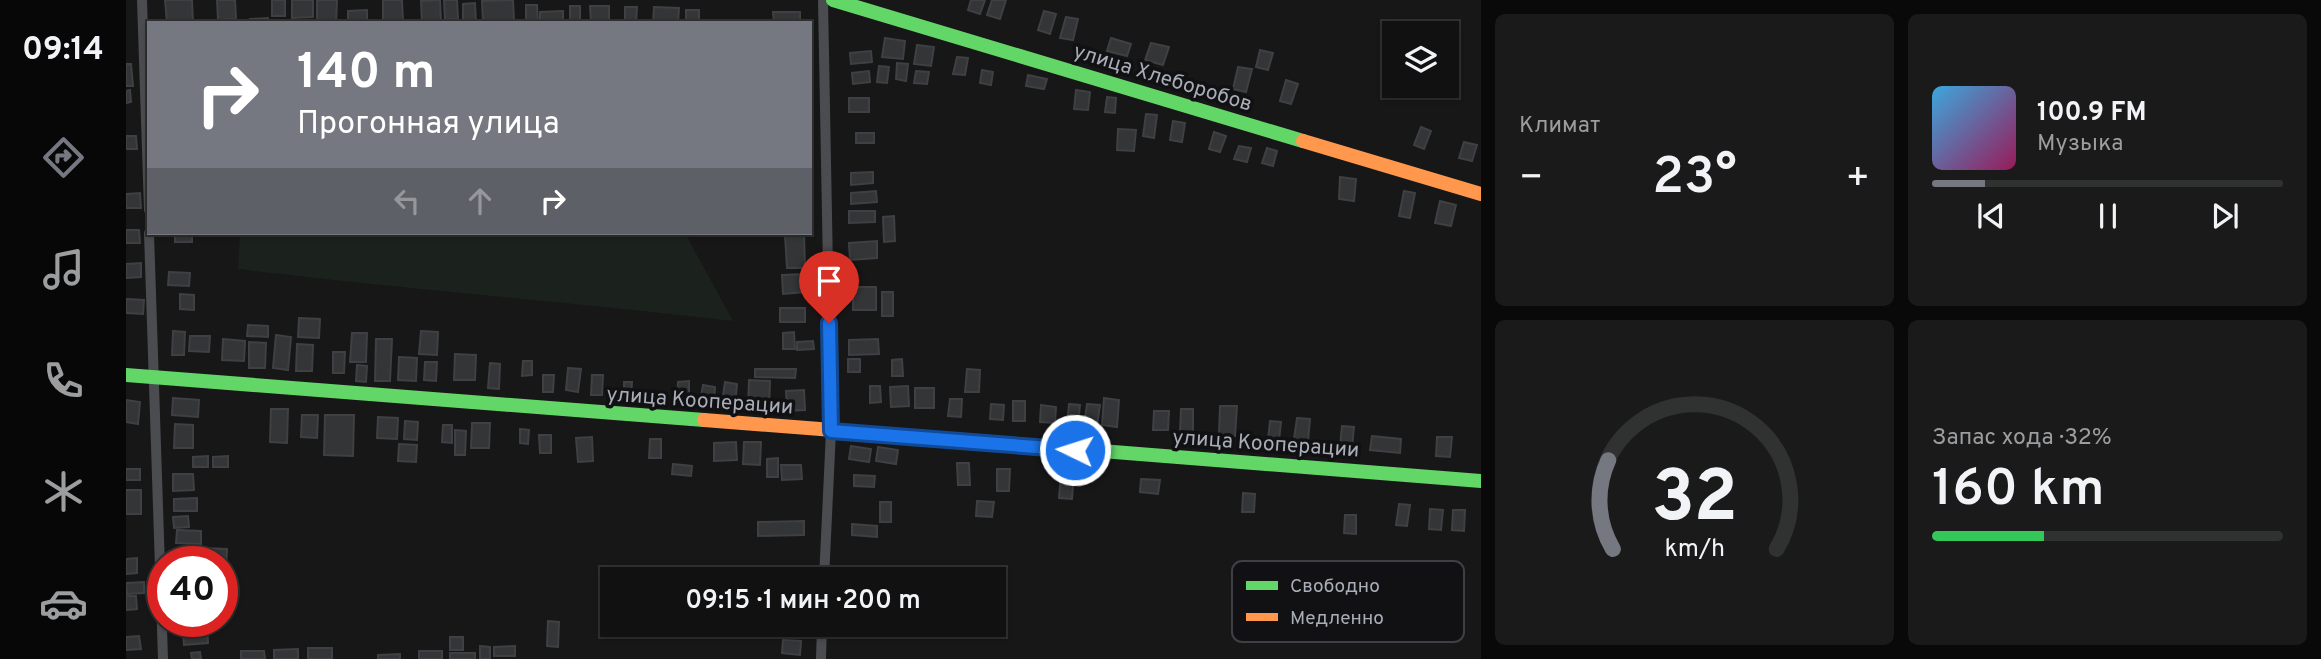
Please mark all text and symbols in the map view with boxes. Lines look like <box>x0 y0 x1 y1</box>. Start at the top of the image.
map controls <box>1382 21 1459 98</box>
button: layers <box>1382 21 1459 98</box>
text: 09:14 <box>22 31 104 71</box>
street label: улица Хлеборобов <box>1070 38 1255 118</box>
text: 140 m <box>297 44 436 106</box>
icon: right <box>182 49 273 140</box>
text: 100.9 FM <box>2037 97 2146 130</box>
text: Прогонная улица <box>297 105 560 145</box>
text: Климат <box>1519 112 1600 141</box>
text: Музыка <box>2037 130 2123 159</box>
icon: directions <box>39 133 88 182</box>
text: 23° <box>1652 146 1737 212</box>
text: − <box>1519 155 1544 204</box>
text: + <box>1845 155 1870 204</box>
icon: left <box>388 182 426 220</box>
icon: ahead <box>461 182 499 220</box>
icon: right <box>534 182 572 220</box>
icon: previous <box>1972 197 2010 235</box>
icon: pause <box>2089 197 2127 235</box>
icon: next <box>2206 197 2244 235</box>
icon: music <box>39 245 88 294</box>
pin <box>799 251 859 323</box>
icon: arrive <box>810 262 848 300</box>
icon: phone <box>39 356 88 405</box>
street label: улица Кооперации <box>606 381 794 421</box>
position arrow <box>1038 413 1112 487</box>
street label: улица Кооперации <box>1172 424 1360 464</box>
text: Запас хода · 32% <box>1932 424 2112 453</box>
text: 32 <box>1651 455 1738 547</box>
text: 160 km <box>1932 458 2104 524</box>
icon: climate <box>39 467 88 516</box>
text: km/h <box>1664 533 1725 565</box>
speed limit sign: 40 <box>147 546 238 637</box>
legend <box>1232 561 1464 642</box>
text: Свободно <box>1290 575 1380 599</box>
icon: car <box>39 579 88 628</box>
text: 09:15 · 1 мин · 200 m <box>685 585 921 618</box>
text: Медленно <box>1290 607 1384 631</box>

